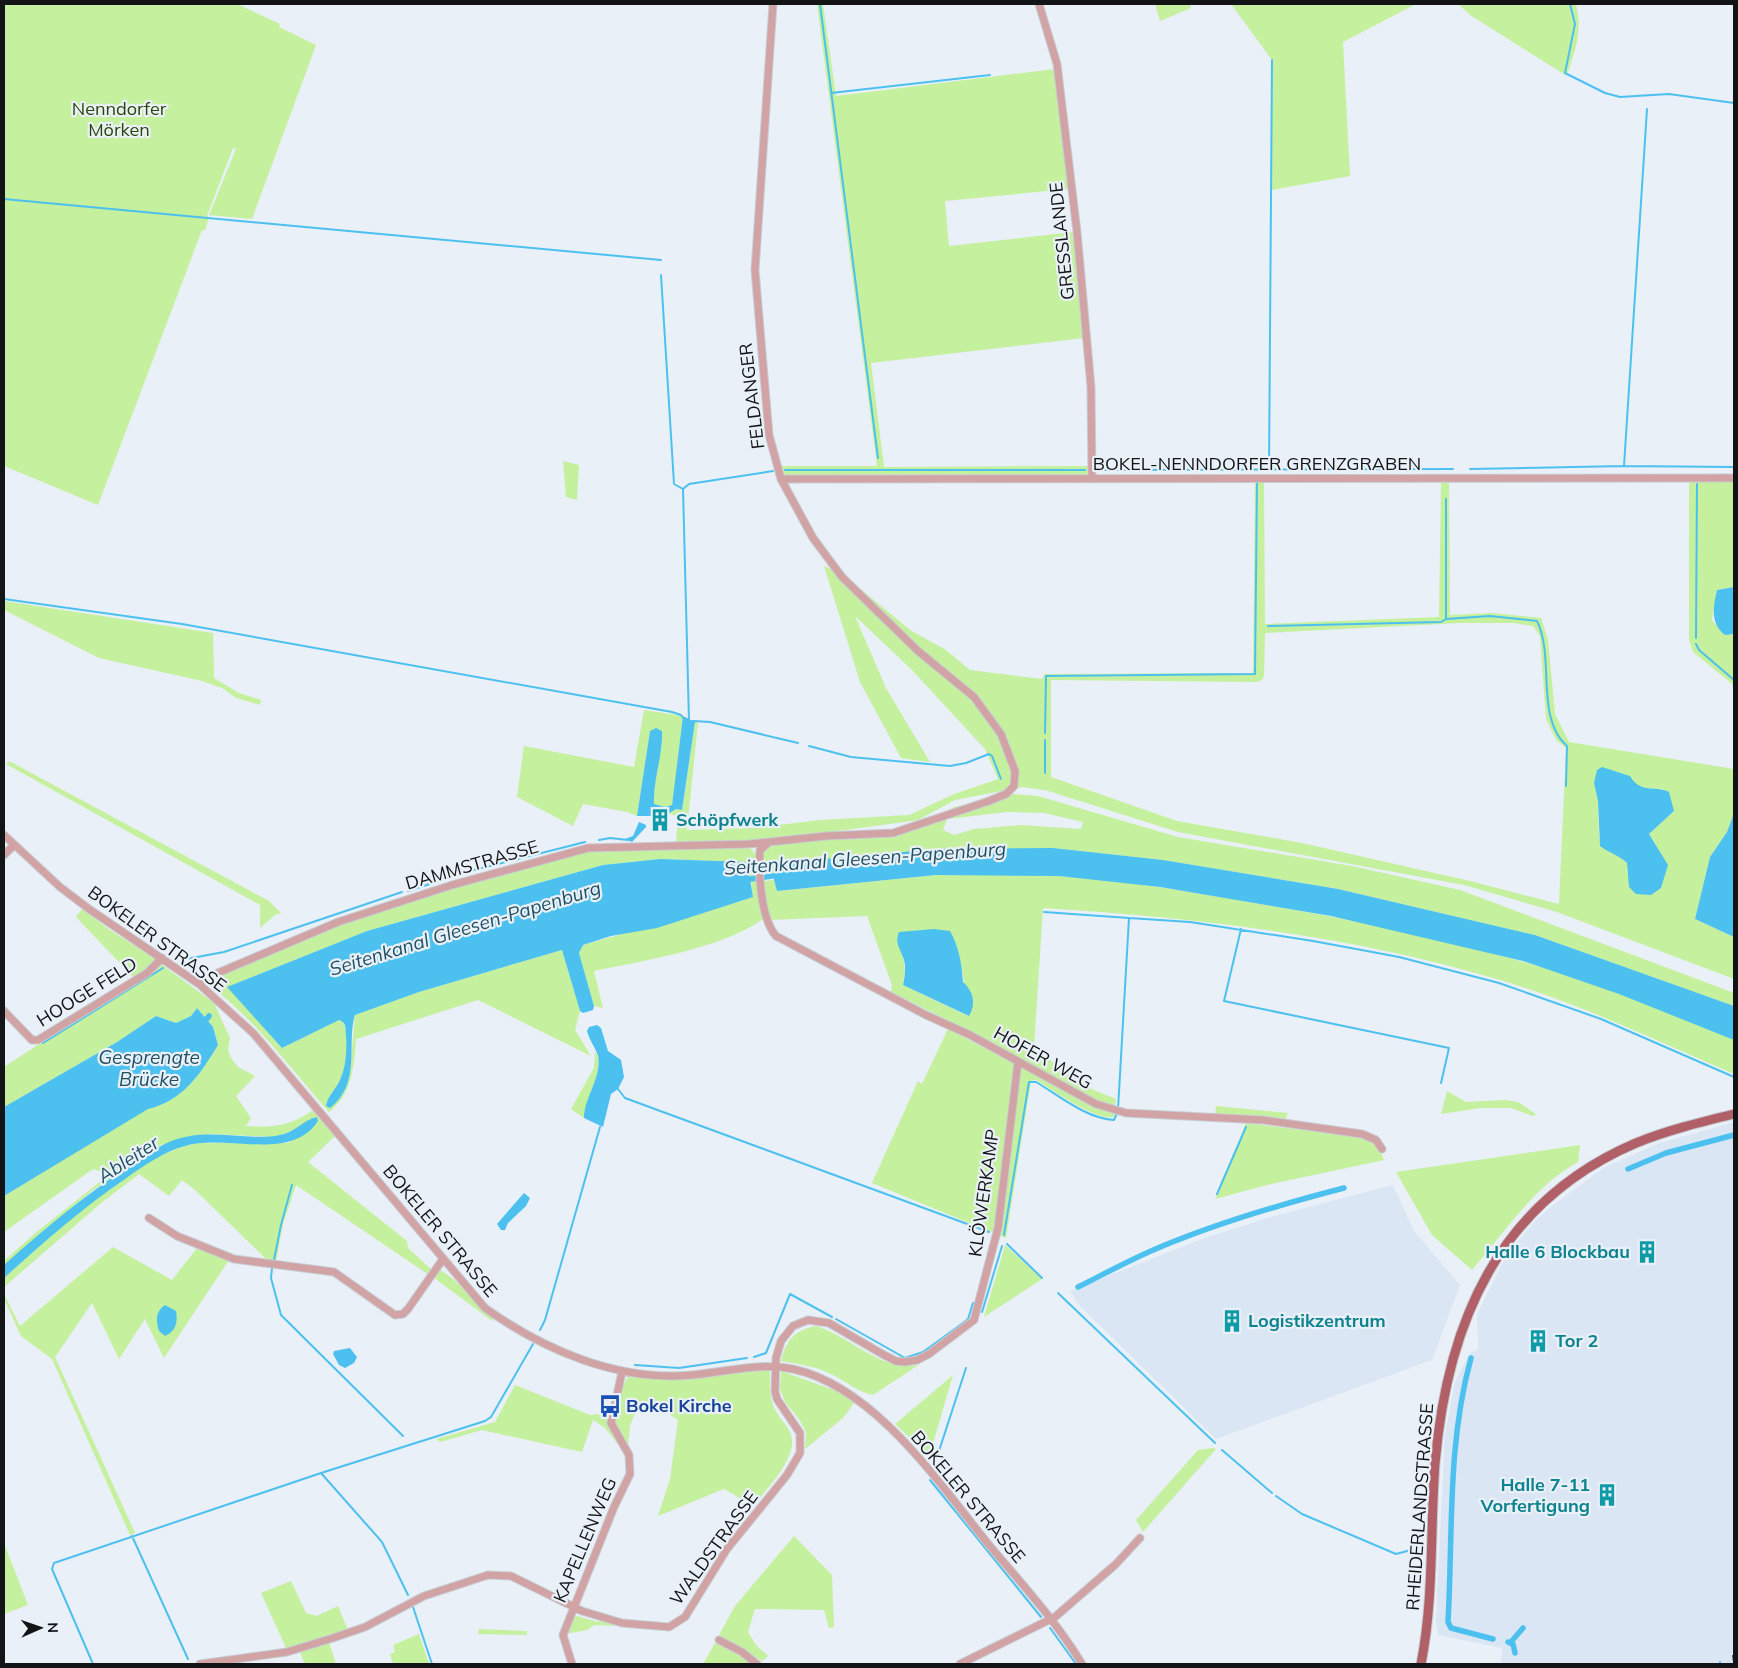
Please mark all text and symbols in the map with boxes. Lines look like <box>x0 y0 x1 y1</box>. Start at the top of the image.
park label: Nenndorfer Mörken <box>72 97 167 141</box>
street label: GRESSLANDE <box>1044 181 1079 301</box>
street label: FELDANGER <box>734 342 769 450</box>
street label: BOKEL-NENNDORFER GRENZGRABEN <box>1093 452 1421 475</box>
building icon: Schöpfwerk <box>647 807 673 833</box>
place label: Schöpfwerk <box>676 808 779 831</box>
street label: DAMMSTRASSE <box>403 835 541 895</box>
water label: Seitenkanal Gleesen-Papenburg <box>723 836 1007 880</box>
water label: Seitenkanal Gleesen-Papenburg <box>326 875 604 981</box>
street label: BOKELER STRASSE <box>83 881 231 997</box>
street label: HOOGE FELD <box>32 952 141 1032</box>
street label: HOFER WEG <box>990 1021 1097 1094</box>
water label: Gesprengte Brücke <box>98 1045 200 1091</box>
street label: KLÖWERKAMP <box>963 1128 1004 1258</box>
water label: Ableiter <box>92 1130 164 1188</box>
street label: BOKELER STRASSE <box>378 1160 503 1302</box>
building icon: Halle 6 Blockbau <box>1634 1239 1660 1265</box>
place label: Halle 6 Blockbau <box>1485 1240 1630 1263</box>
building icon: Logistikzentrum <box>1219 1308 1245 1334</box>
place label: Logistikzentrum <box>1248 1309 1386 1332</box>
building icon: Tor 2 <box>1525 1328 1551 1354</box>
place label: Tor 2 <box>1555 1329 1598 1352</box>
bus stop icon: Bokel Kirche <box>597 1393 623 1419</box>
place label: Bokel Kirche <box>626 1394 732 1417</box>
street label: RHEIDERLANDSTRASSE <box>1401 1403 1438 1611</box>
street label: BOKELER STRASSE <box>906 1426 1031 1568</box>
place label: Halle 7-11 Vorfertigung <box>1480 1473 1590 1517</box>
street label: KAPELLENWEG <box>548 1474 621 1606</box>
building icon: Halle 7-11 Vorfertigung <box>1594 1482 1620 1508</box>
street label: WALDSTRASSE <box>664 1486 763 1609</box>
north arrow <box>15 1603 65 1653</box>
text: N <box>44 1622 62 1633</box>

